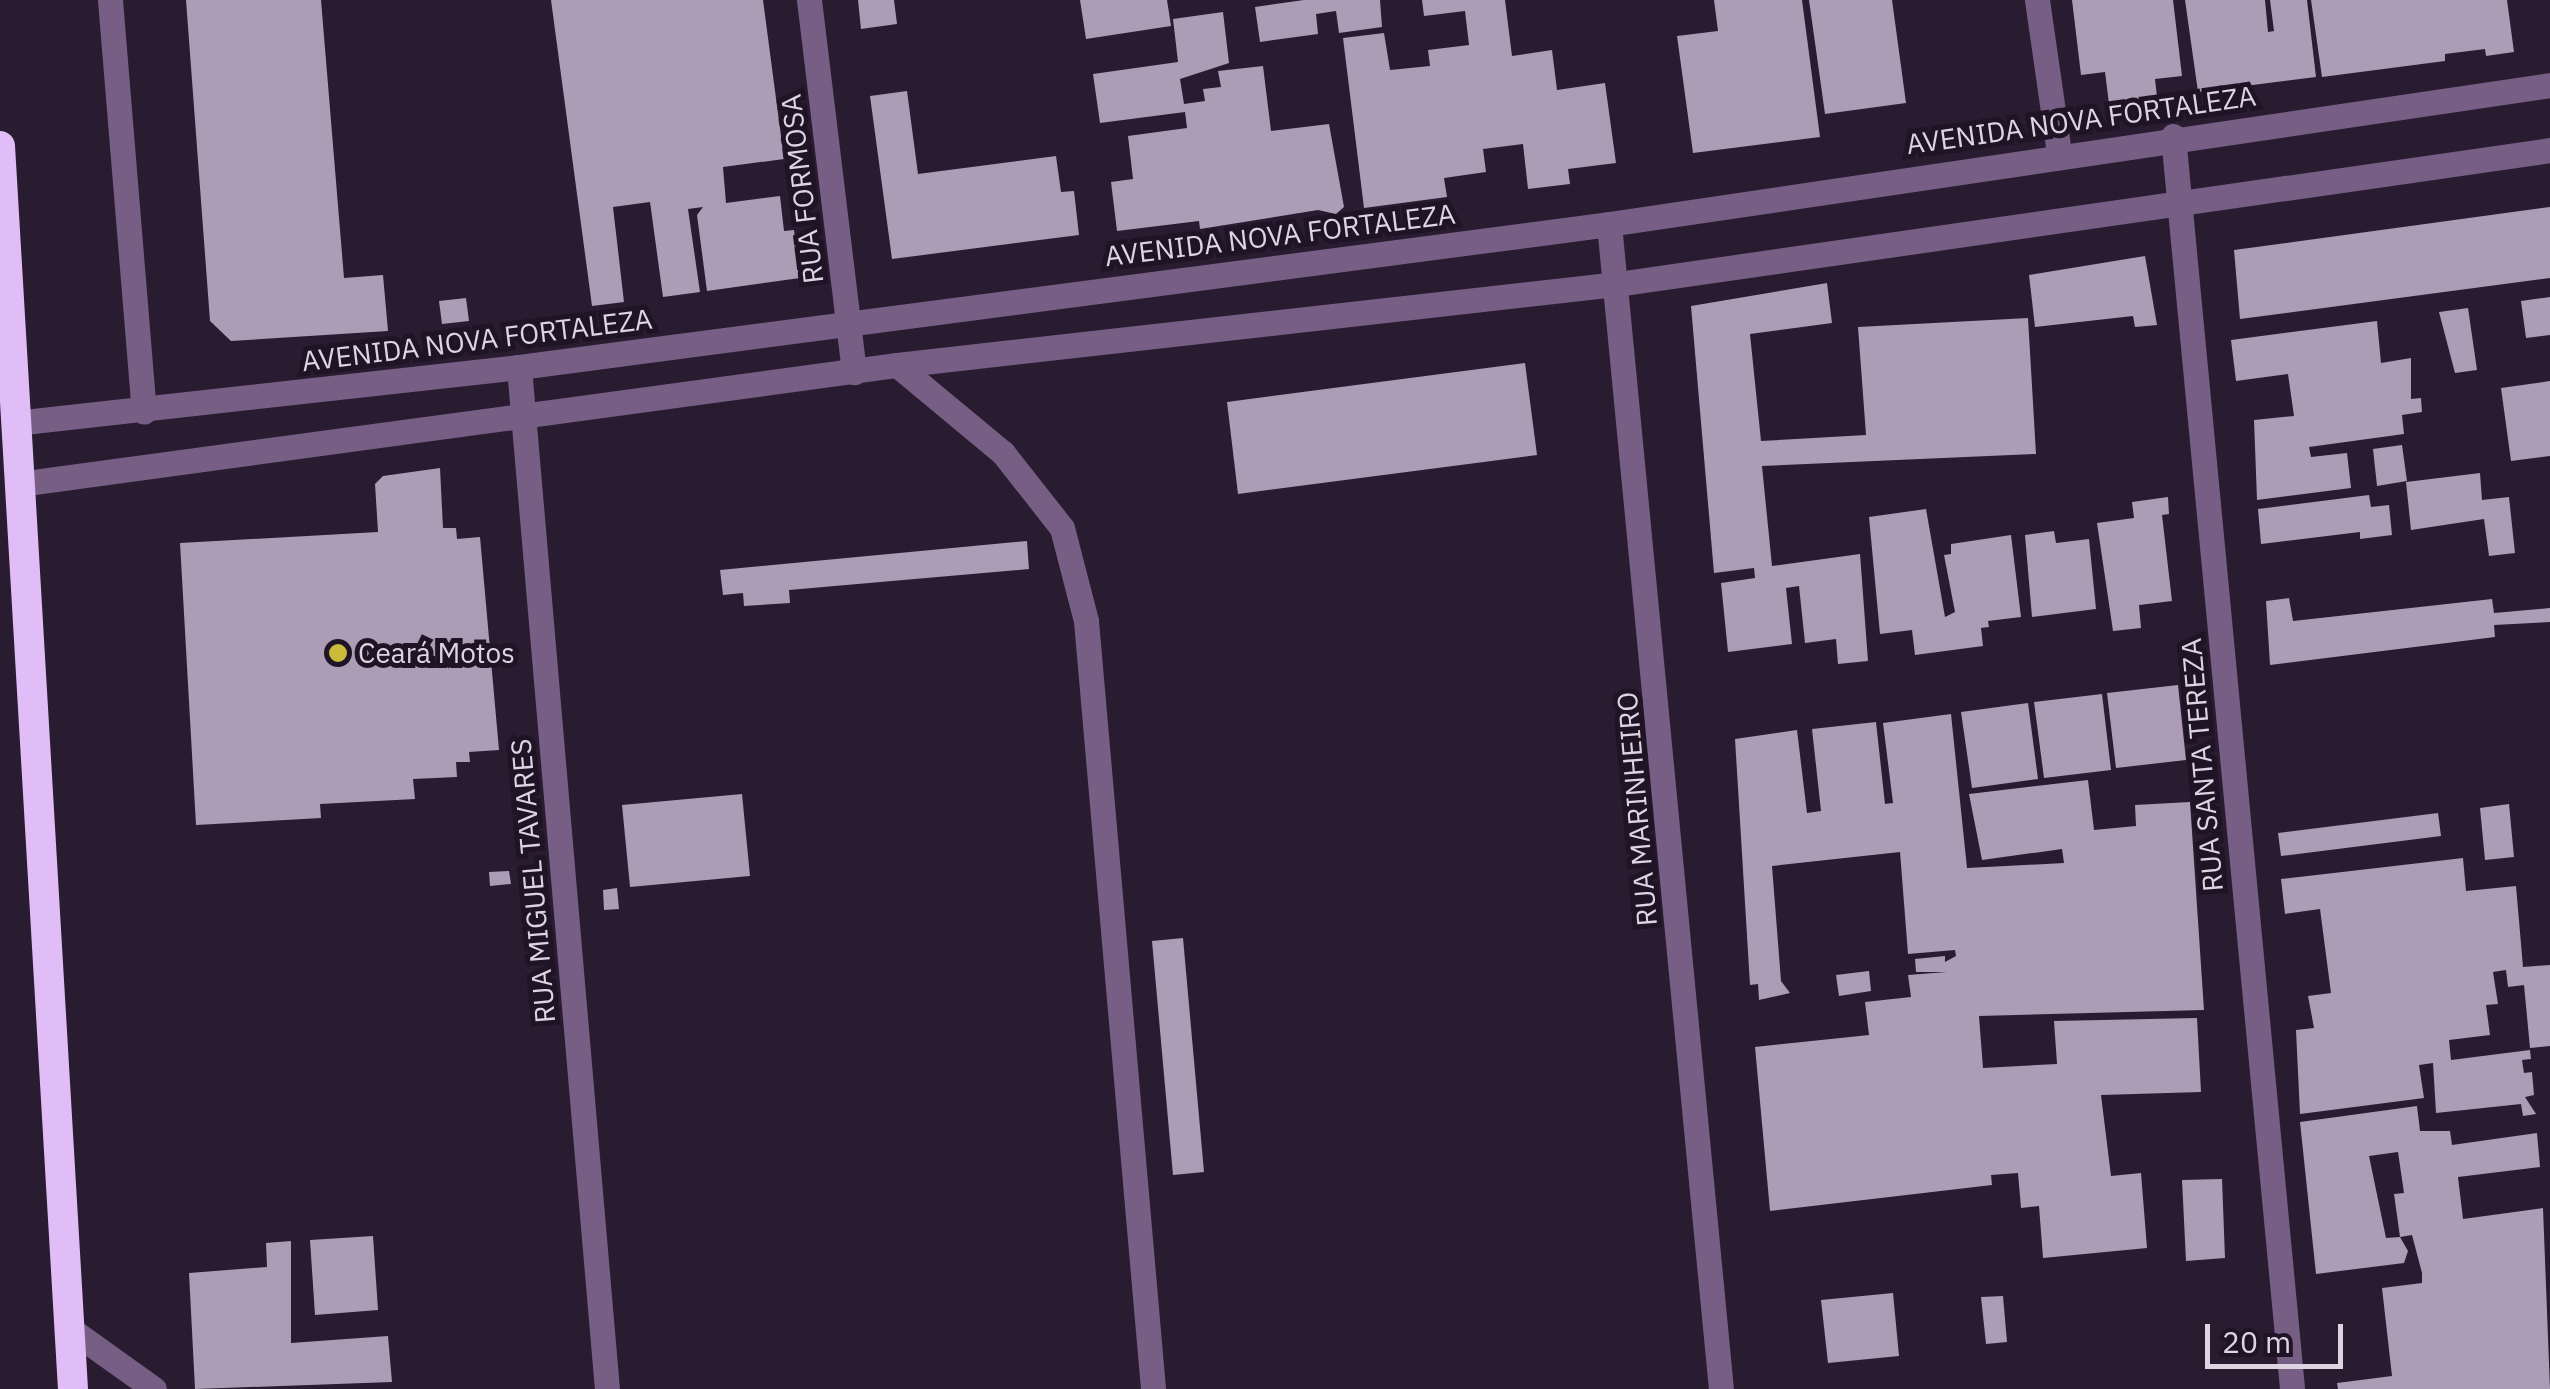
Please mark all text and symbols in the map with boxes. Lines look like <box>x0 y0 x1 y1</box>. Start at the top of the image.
street label: AVENIDA NOVA FORTALEZA <box>1904 79 2258 161</box>
street label: RUA FORMOSA <box>774 92 830 286</box>
street label: AVENIDA NOVA FORTALEZA <box>1103 197 1457 273</box>
street label: AVENIDA NOVA FORTALEZA <box>300 302 654 378</box>
place label: Ceará Motos <box>358 636 515 670</box>
street label: RUA SANTA TEREZA <box>2174 637 2230 893</box>
marker: Ceará Motos <box>327 642 349 664</box>
street label: RUA MARINHEIRO <box>1610 690 1664 928</box>
street label: RUA MIGUEL TAVARES <box>504 737 562 1025</box>
scale bar <box>2210 1304 2348 1366</box>
text: 20 m <box>2222 1322 2291 1361</box>

